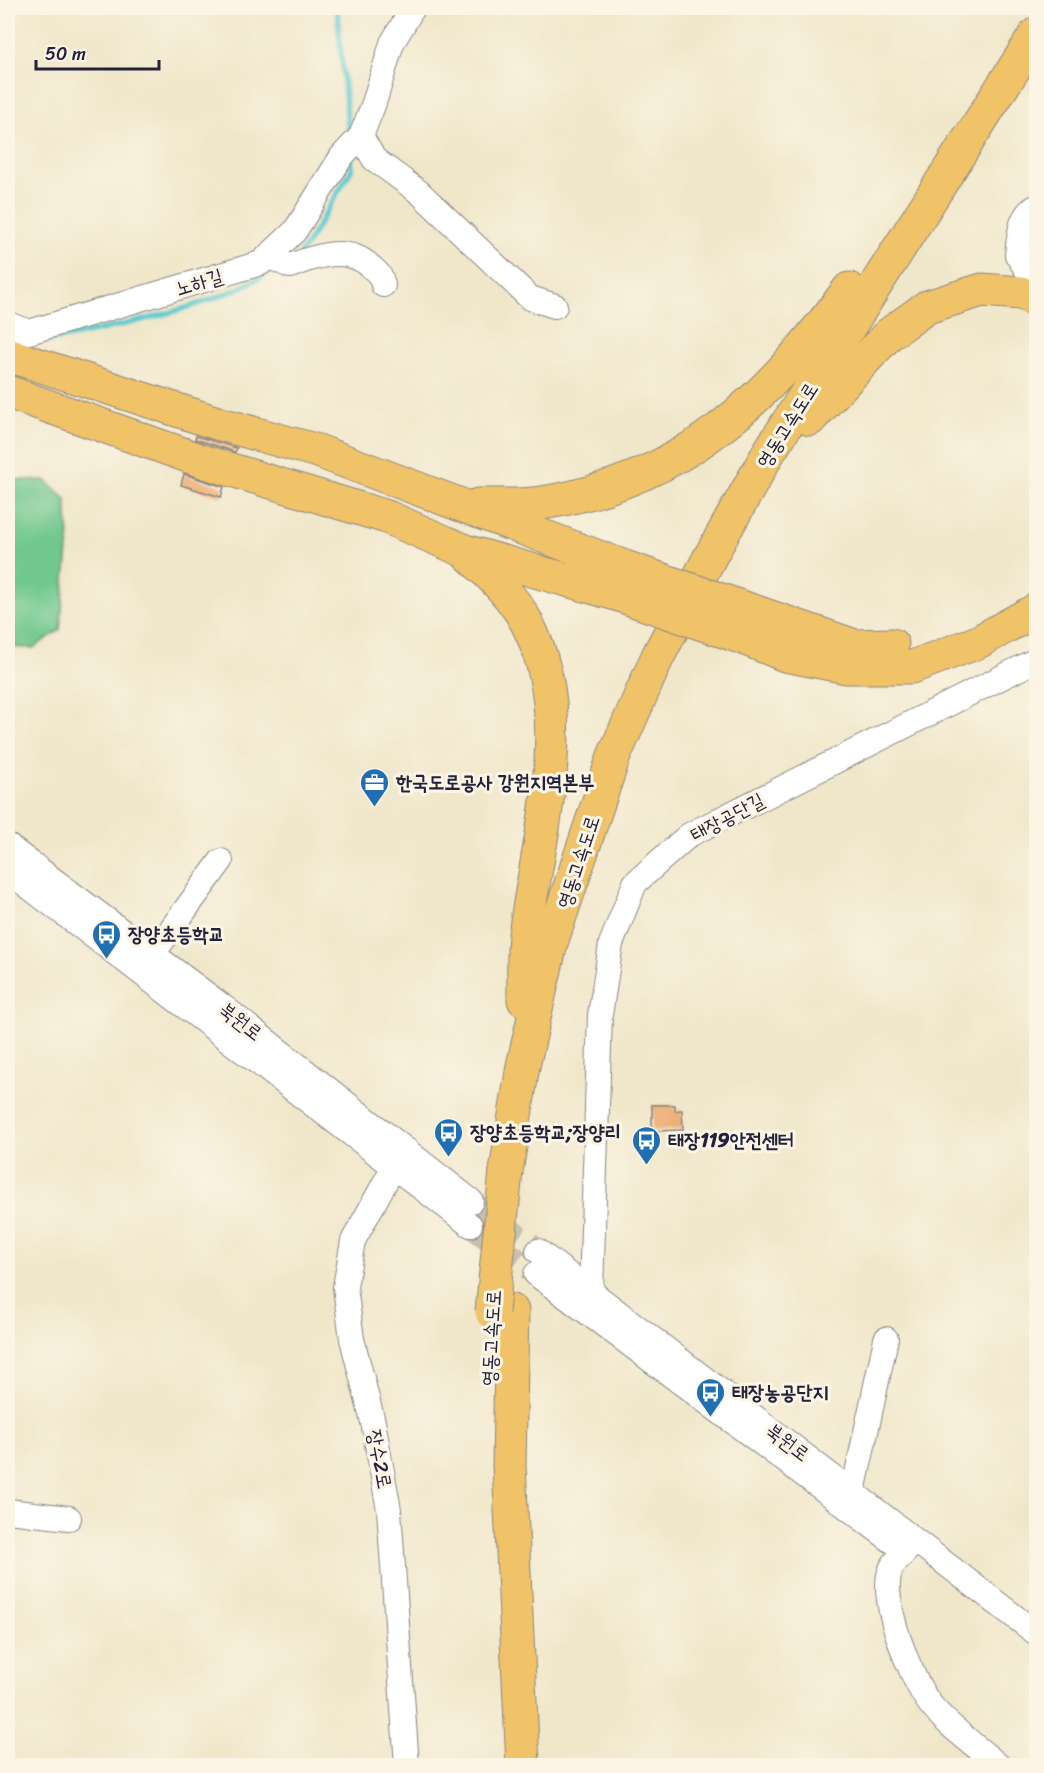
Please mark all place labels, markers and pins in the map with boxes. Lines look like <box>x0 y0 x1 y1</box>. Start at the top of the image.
place label: 한국도로공사 강원지역본부 <box>395 765 594 800</box>
office icon: 한국도로공사 강원지역본부 <box>359 766 391 808</box>
place label: 장양초등학교 <box>128 917 225 952</box>
bus stop icon: 장양초등학교 <box>91 918 123 960</box>
place label: 장양초등학교;장양리 <box>470 1115 621 1150</box>
bus stop icon: 장양초등학교;장양리 <box>433 1116 465 1158</box>
place label: 태장119안전센터 <box>668 1123 794 1158</box>
bus stop icon: 태장119안전센터 <box>631 1124 663 1166</box>
place label: 태장농공단지 <box>732 1375 829 1410</box>
bus stop icon: 태장농공단지 <box>695 1376 727 1418</box>

